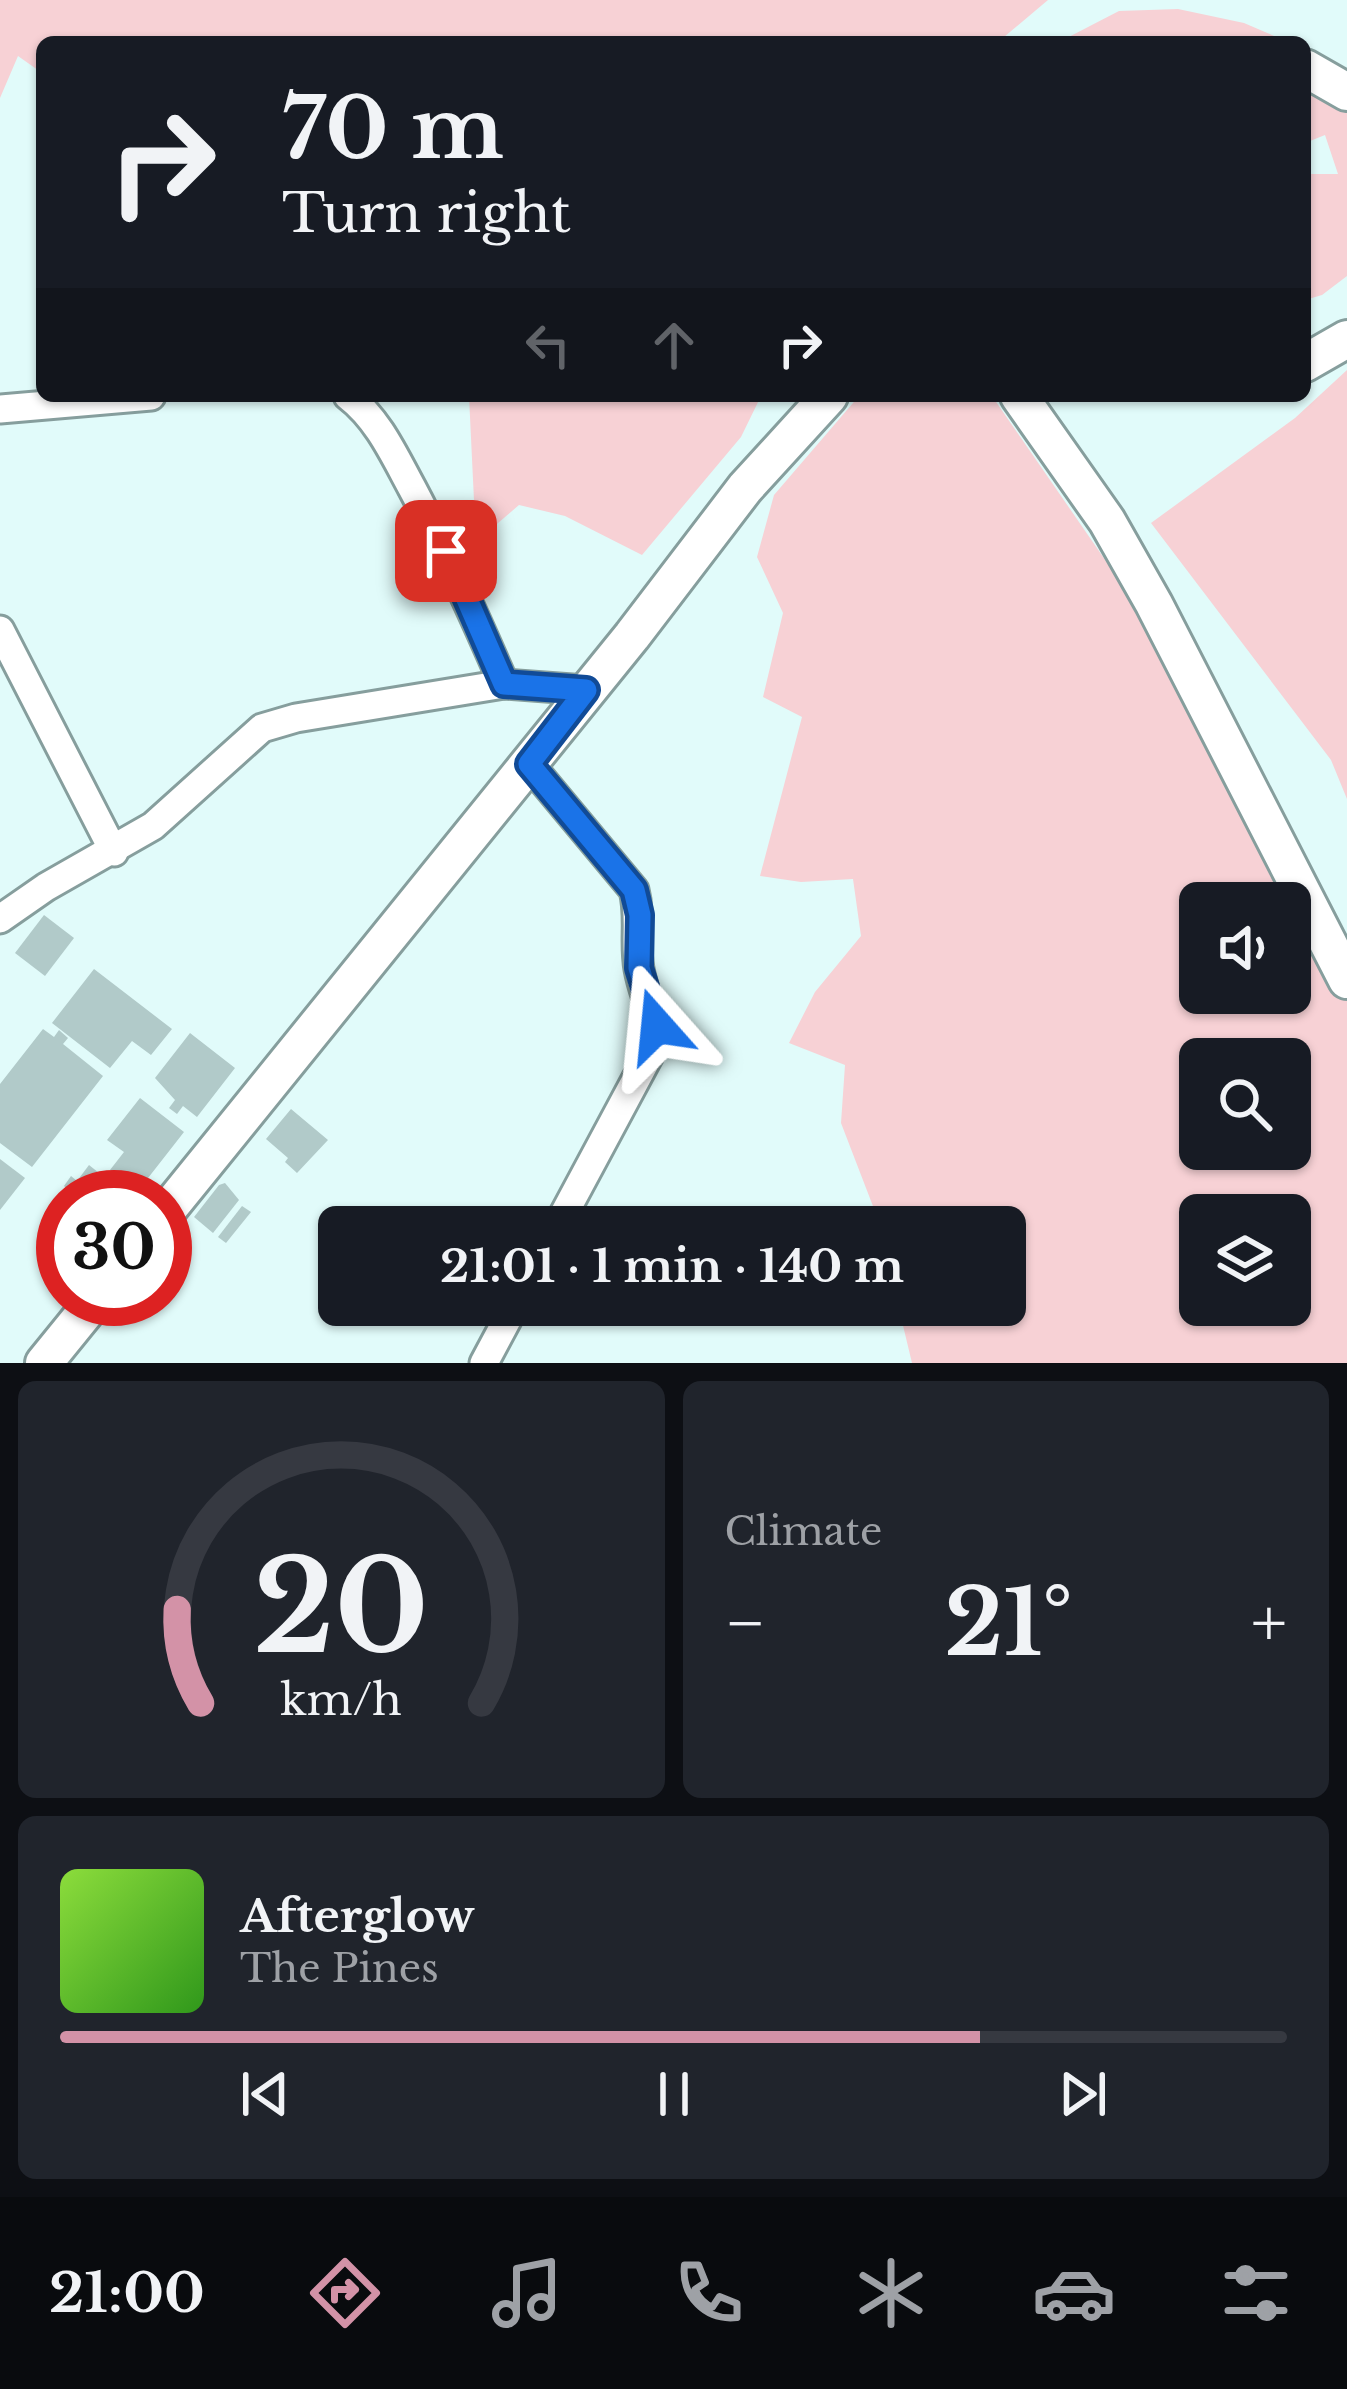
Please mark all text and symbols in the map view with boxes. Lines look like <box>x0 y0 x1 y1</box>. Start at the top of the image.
text: 70 m <box>282 77 504 181</box>
icon: right <box>84 84 240 240</box>
text: Turn right <box>282 180 571 247</box>
icon: left <box>515 312 581 378</box>
icon: ahead <box>641 312 707 378</box>
icon: right <box>767 312 833 378</box>
pin <box>395 500 497 602</box>
icon: arrive <box>413 518 479 584</box>
map controls <box>1179 882 1311 1326</box>
button: sound <box>1179 882 1311 1014</box>
position arrow <box>594 963 720 1089</box>
button: search <box>1179 1038 1311 1170</box>
speed limit sign: 30 <box>36 1170 192 1326</box>
button: layers <box>1179 1194 1311 1326</box>
text: 21:01 · 1 min · 140 m <box>440 1238 904 1294</box>
text: Climate <box>725 1507 882 1556</box>
text: 20 <box>254 1531 429 1686</box>
text: 21° <box>945 1568 1072 1679</box>
text: − <box>725 1582 766 1664</box>
text: + <box>1251 1582 1287 1664</box>
text: km/h <box>280 1672 402 1726</box>
text: Afterglow <box>240 1888 475 1944</box>
text: The Pines <box>240 1944 439 1993</box>
icon: previous <box>232 2061 298 2127</box>
icon: pause <box>641 2061 707 2127</box>
icon: next <box>1050 2061 1116 2127</box>
icon: directions <box>303 2251 387 2335</box>
icon: music <box>485 2251 569 2335</box>
icon: phone <box>667 2251 751 2335</box>
icon: climate <box>849 2251 933 2335</box>
icon: car <box>1032 2251 1116 2335</box>
icon: filters <box>1214 2251 1298 2335</box>
text: 21:00 <box>49 2260 205 2327</box>

